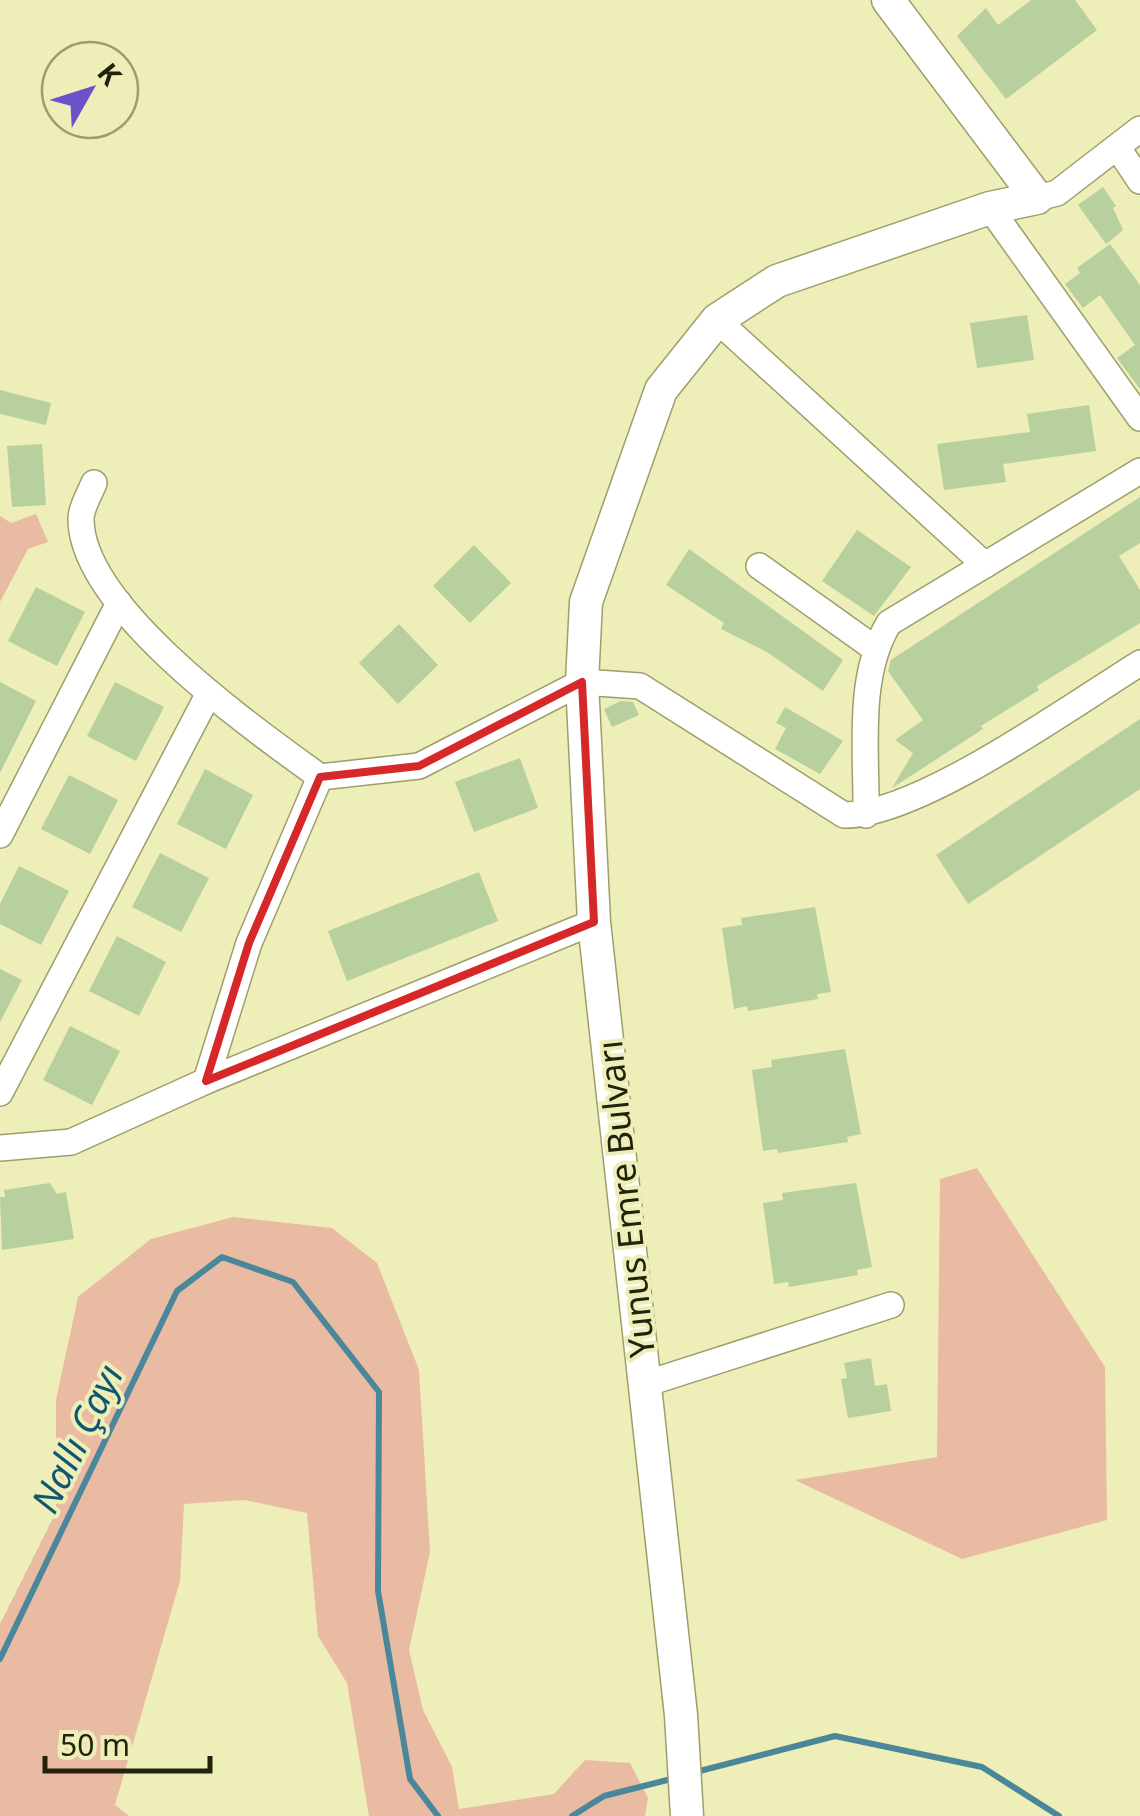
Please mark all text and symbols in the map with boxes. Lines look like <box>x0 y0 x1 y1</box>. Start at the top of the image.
north arrow <box>40 40 140 140</box>
text: K <box>90 54 131 93</box>
street label: Yunus Emre Bulvarı <box>585 1038 665 1360</box>
water label: Nallı Çayı <box>18 1355 134 1521</box>
scale bar <box>45 1711 210 1773</box>
text: 50 m <box>60 1724 130 1765</box>

